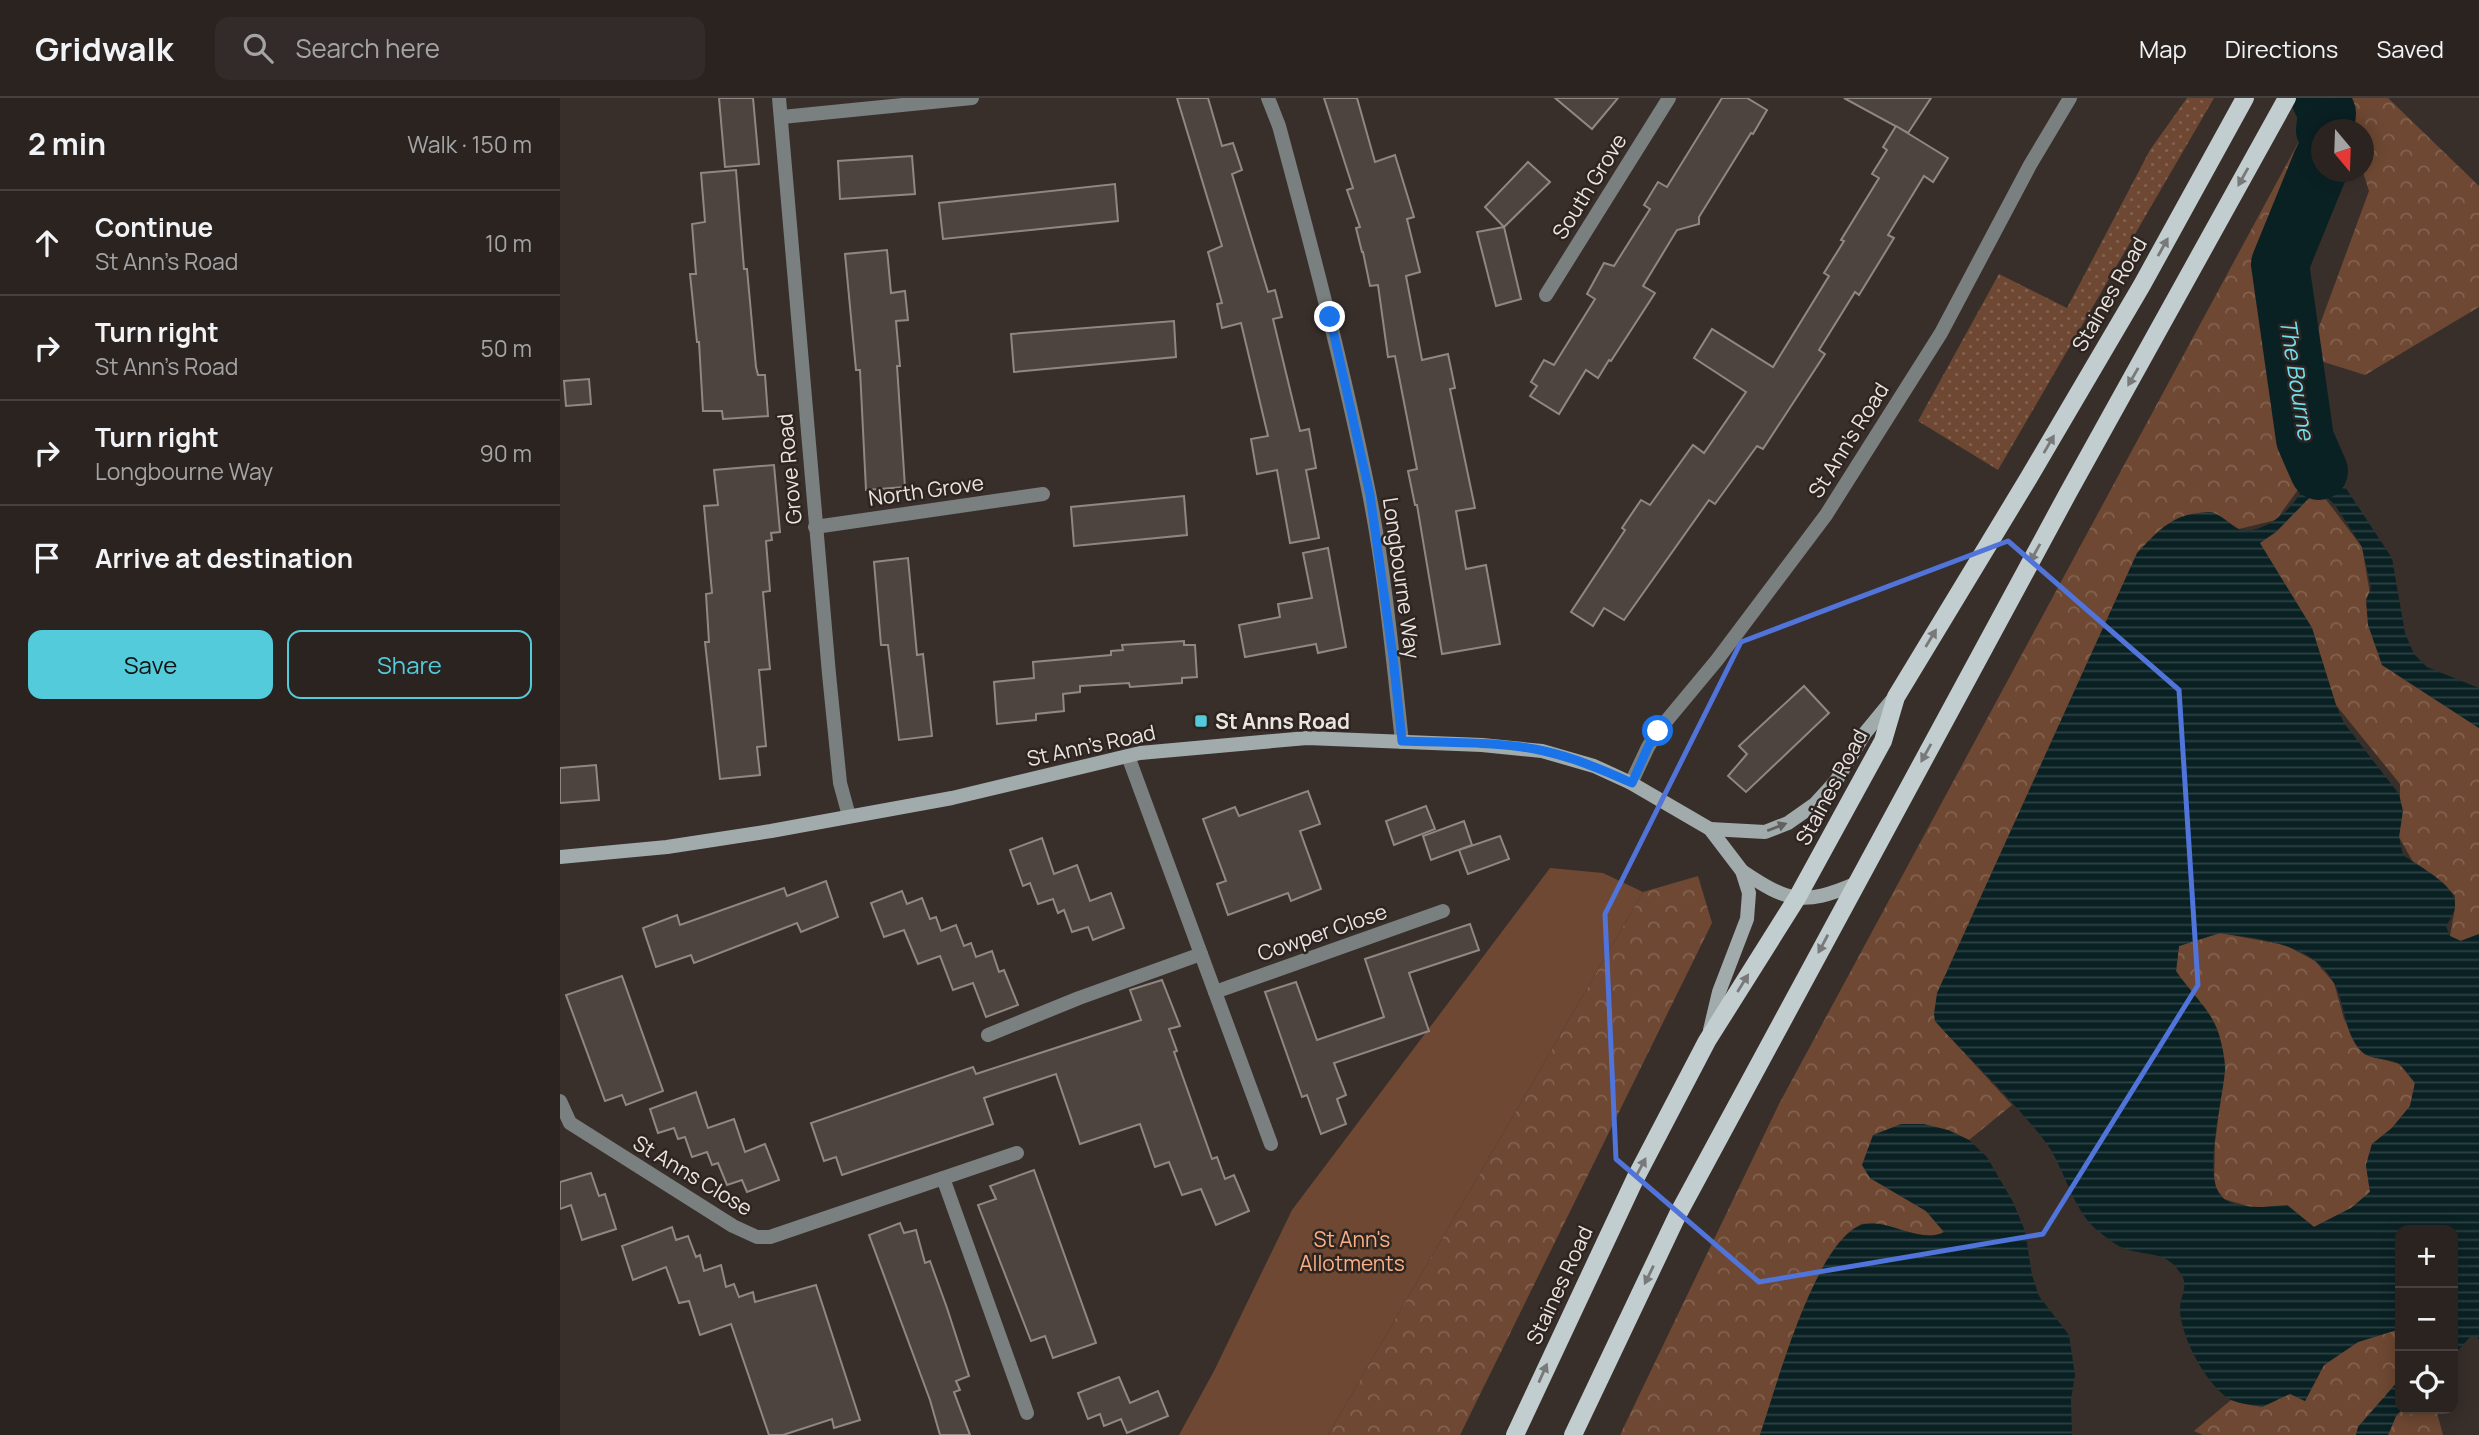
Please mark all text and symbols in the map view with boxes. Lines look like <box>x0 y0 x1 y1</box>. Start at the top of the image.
search box <box>215 17 705 80</box>
text: Gridwalk <box>35 26 173 71</box>
icon: search <box>239 29 277 67</box>
text: Search here <box>295 30 440 66</box>
text: Map <box>2139 32 2187 65</box>
text: Directions <box>2225 32 2338 65</box>
text: Saved <box>2376 32 2444 65</box>
north arrow <box>2311 119 2374 182</box>
text: 2 min <box>28 123 106 164</box>
text: Walk · 150 m <box>407 128 532 160</box>
street label: South Grove <box>1545 128 1633 244</box>
one-way arrow <box>2237 168 2249 188</box>
text: Continue <box>95 209 213 245</box>
icon: ahead <box>28 224 66 262</box>
text: 10 m <box>485 227 532 259</box>
street label: Staines Road <box>2065 232 2153 356</box>
one-way arrow <box>2157 237 2169 257</box>
text: St Ann's Road <box>95 245 238 277</box>
route end <box>1314 301 1345 332</box>
text: Turn right <box>95 314 219 350</box>
water label: The Bourne <box>2273 316 2324 443</box>
icon: right <box>28 329 66 367</box>
text: 50 m <box>481 332 532 364</box>
text: St Ann's Road <box>95 350 238 382</box>
one-way arrow <box>2127 367 2139 387</box>
street label: St Ann's Road <box>1801 377 1895 503</box>
street label: Grove Road <box>770 413 808 525</box>
text: Turn right <box>95 419 219 455</box>
icon: right <box>28 434 66 472</box>
one-way arrow <box>2043 434 2055 453</box>
text: 90 m <box>480 437 532 469</box>
text: Longbourne Way <box>95 455 273 487</box>
street label: North Grove <box>867 468 985 512</box>
street label: Longbourne Way <box>1377 496 1427 660</box>
icon: arrive <box>28 539 66 577</box>
text: Arrive at destination <box>95 540 353 576</box>
one-way arrow <box>2029 543 2041 563</box>
one-way arrow <box>1925 629 1937 648</box>
button: Save <box>28 630 273 699</box>
button: Share <box>287 630 532 699</box>
place label: St Anns Road <box>1215 707 1350 735</box>
marker: St Anns Road <box>1193 713 1209 729</box>
route start <box>1642 715 1673 746</box>
street label: St Ann's Road <box>1024 718 1158 772</box>
street label: Staines Road <box>1789 724 1873 850</box>
one-way arrow <box>1921 743 1932 763</box>
one-way arrow <box>1767 822 1788 833</box>
street label: Cowper Close <box>1254 897 1390 967</box>
one-way arrow <box>1817 934 1829 954</box>
one-way arrow <box>1737 974 1750 993</box>
street label: St Anns Close <box>628 1128 758 1222</box>
one-way arrow <box>1635 1157 1646 1177</box>
street label: Staines Road <box>1519 1221 1599 1349</box>
park label: St Ann's Allotments <box>1299 1225 1405 1277</box>
map controls <box>2395 1225 2458 1414</box>
button: + <box>2395 1225 2458 1288</box>
one-way arrow <box>1643 1265 1654 1285</box>
button: − <box>2395 1288 2458 1351</box>
button: locate <box>2395 1351 2458 1414</box>
one-way arrow <box>1538 1362 1549 1383</box>

